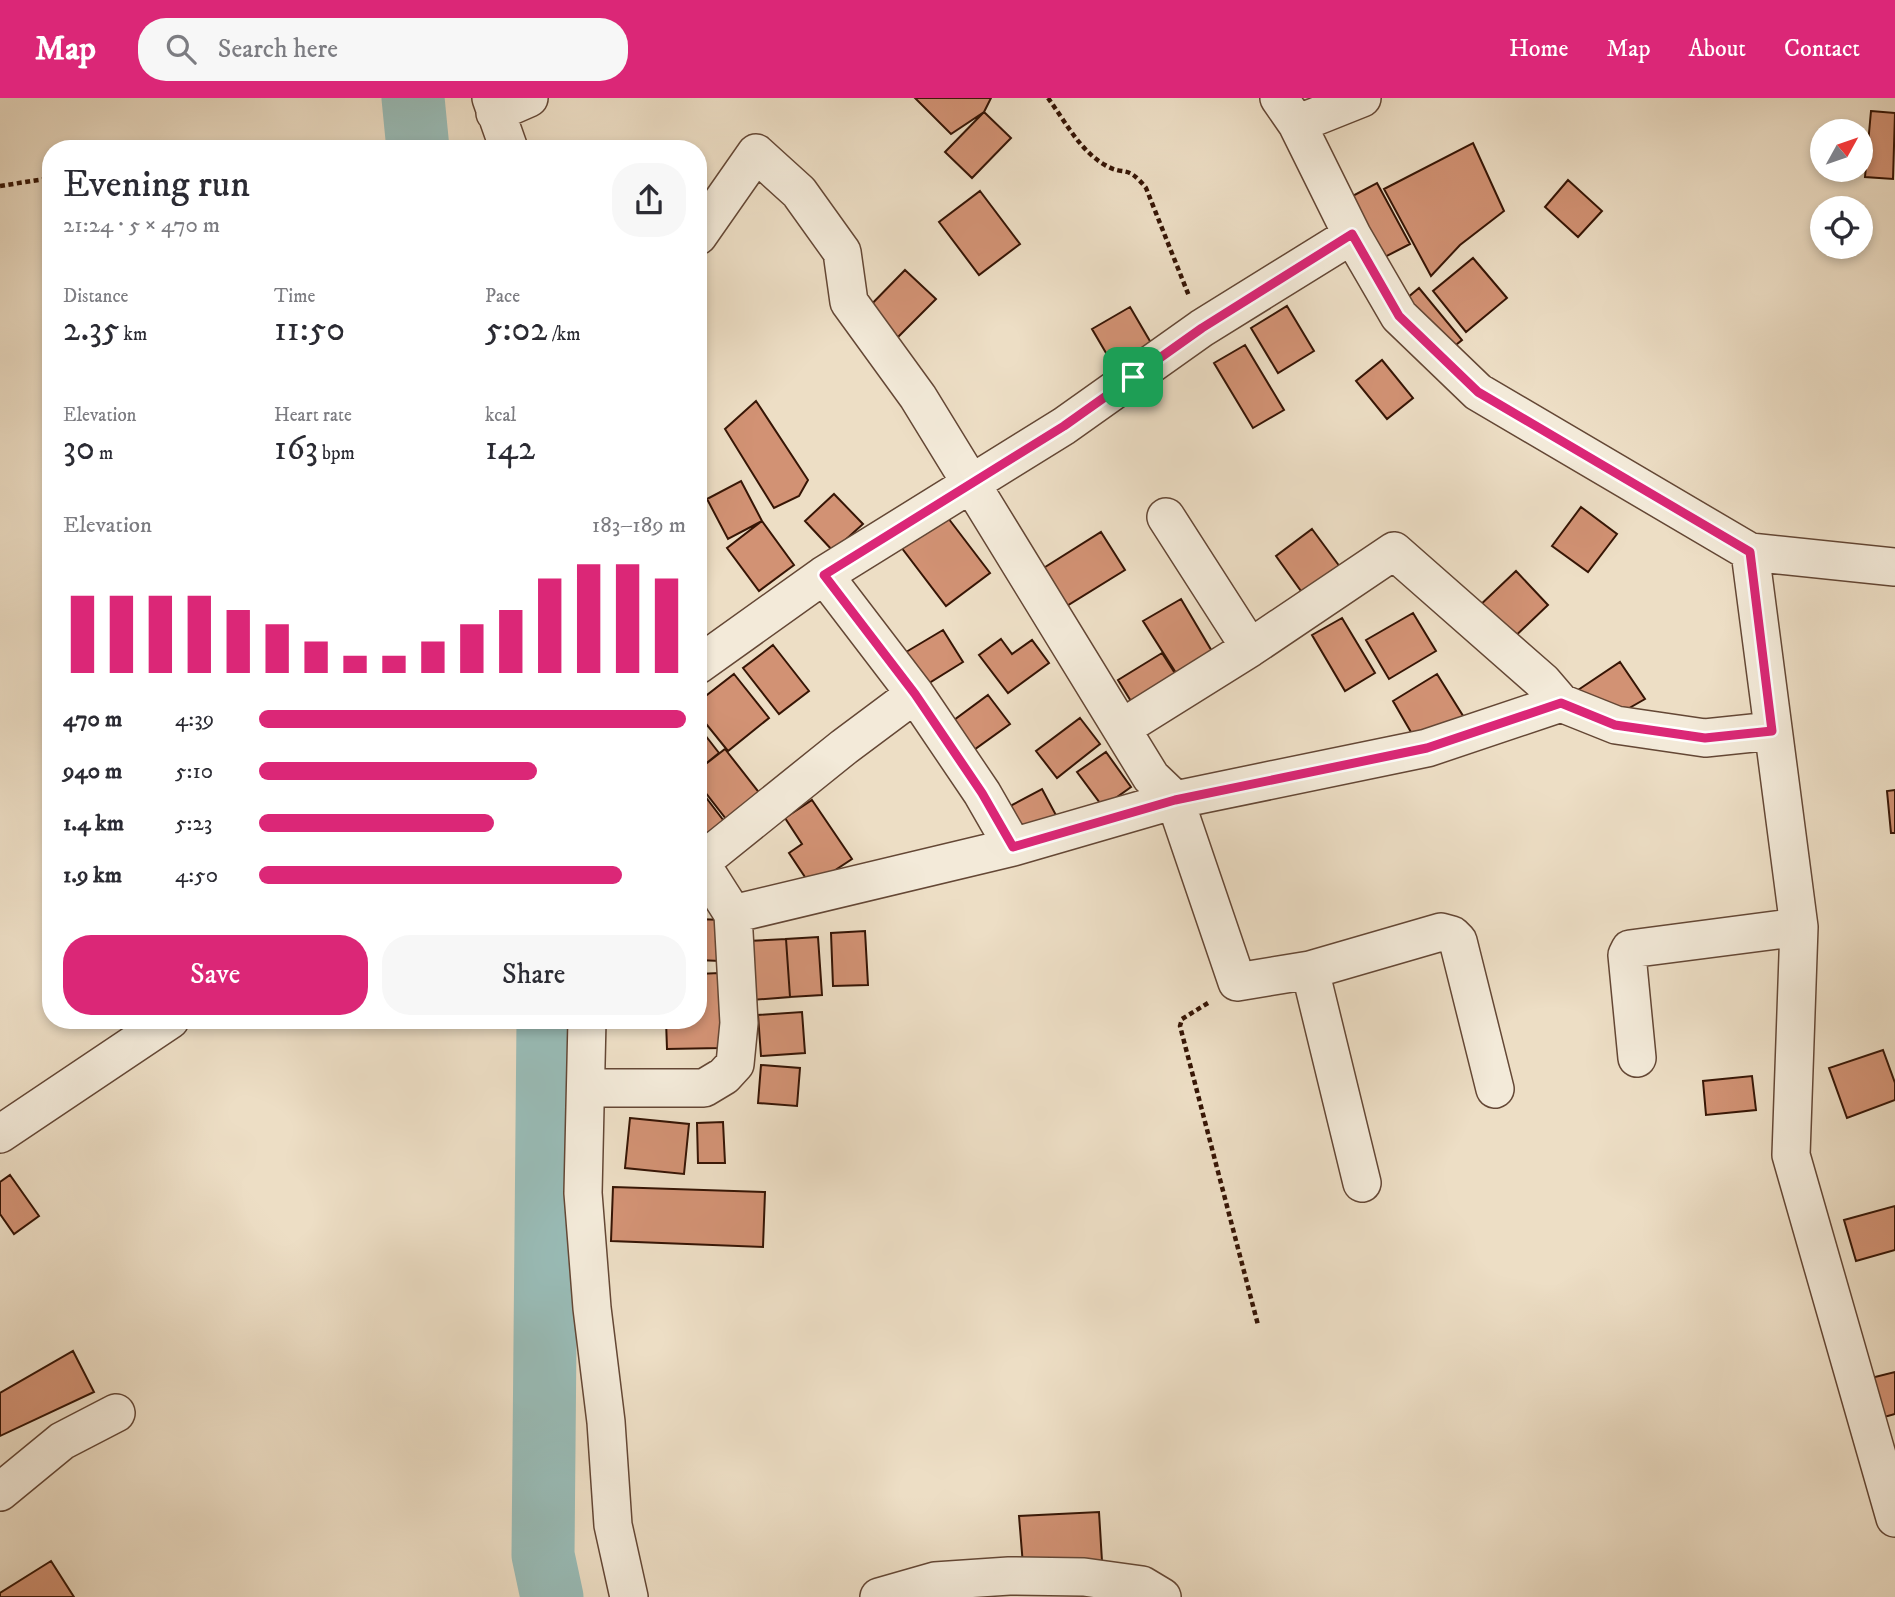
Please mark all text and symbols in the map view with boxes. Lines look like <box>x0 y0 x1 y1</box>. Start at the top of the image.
search box <box>138 18 628 81</box>
text: Map <box>35 29 96 70</box>
icon: search <box>162 30 200 68</box>
text: Search here <box>218 33 338 66</box>
text: Home <box>1509 34 1568 64</box>
text: Map <box>1606 34 1651 64</box>
text: About <box>1689 34 1746 64</box>
text: Contact <box>1784 34 1860 64</box>
north arrow <box>1810 119 1872 182</box>
map controls <box>1810 119 1873 259</box>
text: Evening run <box>63 161 250 209</box>
button: share <box>612 163 686 237</box>
button: locate <box>1810 196 1873 259</box>
text: 21:24 · 5 × 470 m <box>63 211 220 240</box>
text: Distance <box>63 285 128 308</box>
text: Time <box>274 285 315 308</box>
text: Pace <box>485 285 520 308</box>
text: 2.35 <box>63 308 119 352</box>
text: 11:50 <box>274 308 345 352</box>
text: 5:02 <box>485 308 548 352</box>
text: km <box>119 323 147 346</box>
text: /km <box>548 323 581 346</box>
pin <box>1103 347 1163 407</box>
icon: arrive <box>1114 358 1152 396</box>
text: Elevation <box>63 404 137 427</box>
text: Heart rate <box>274 404 352 427</box>
text: kcal <box>485 404 516 427</box>
text: 30 <box>63 427 95 471</box>
text: 163 <box>274 427 318 471</box>
text: 142 <box>485 427 535 471</box>
text: m <box>95 442 113 465</box>
text: bpm <box>318 442 355 465</box>
text: Elevation <box>63 511 152 540</box>
text: 183–189 m <box>592 511 686 540</box>
text: 470 m <box>63 705 122 734</box>
text: 4:39 <box>175 705 214 734</box>
text: 940 m <box>63 757 122 786</box>
text: 5:10 <box>175 757 213 786</box>
text: 1.4 km <box>63 809 124 838</box>
text: 5:23 <box>175 809 212 838</box>
text: 1.9 km <box>63 861 122 890</box>
text: 4:50 <box>175 861 218 890</box>
button: Save <box>63 935 368 1015</box>
button: Share <box>382 935 686 1015</box>

